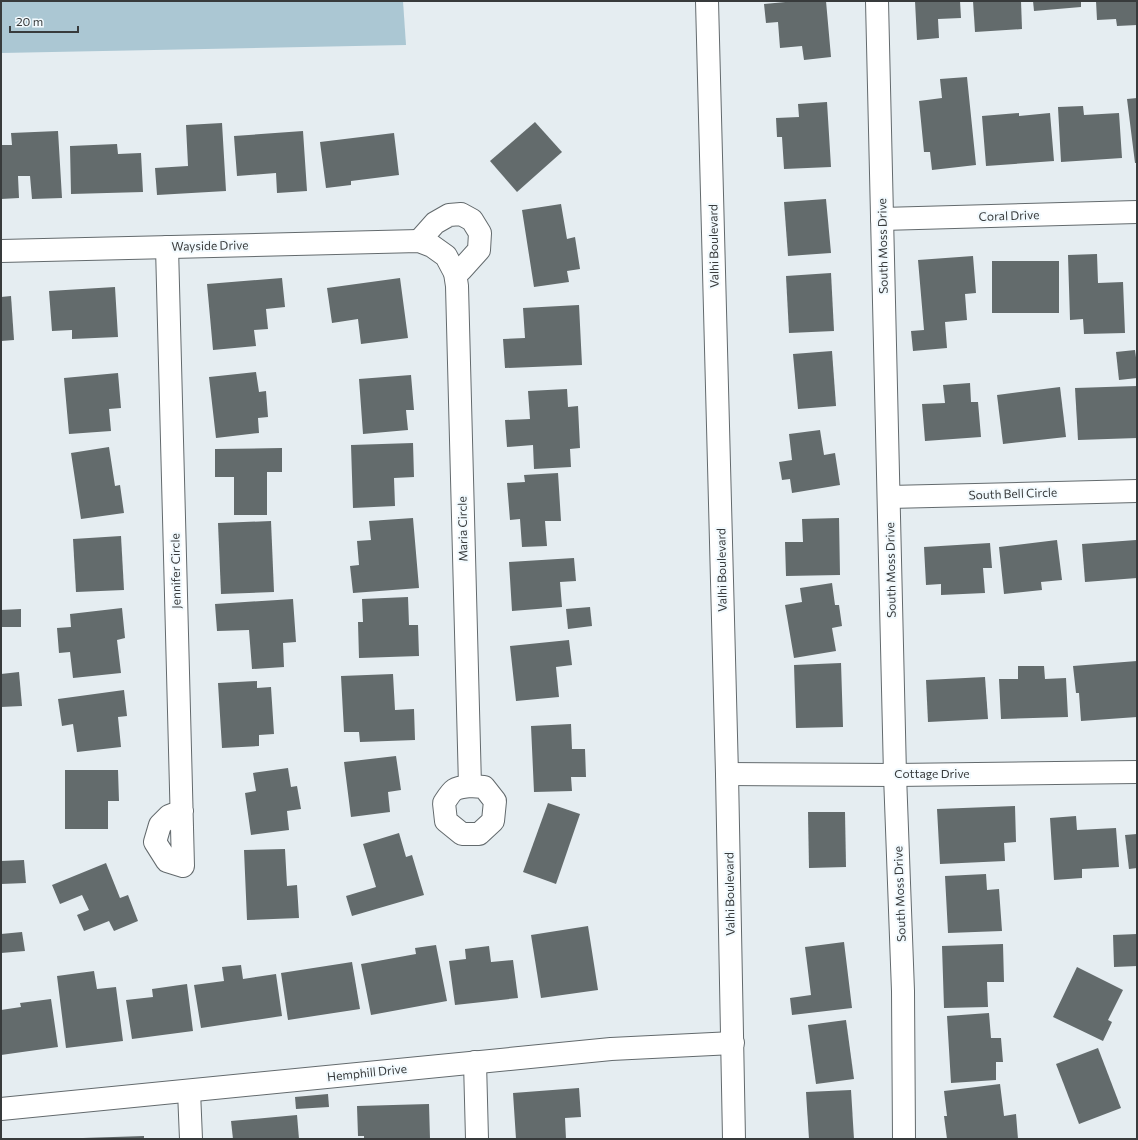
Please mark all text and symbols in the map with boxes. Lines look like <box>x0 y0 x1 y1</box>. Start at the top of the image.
scale bar <box>10 8 78 34</box>
text: 20 m <box>16 14 43 28</box>
street label: South Moss Drive <box>874 198 890 294</box>
street label: Valhi Boulevard <box>705 204 721 288</box>
street label: Coral Drive <box>978 207 1040 223</box>
street label: Wayside Drive <box>171 237 249 253</box>
street label: South Bell Circle <box>968 484 1058 502</box>
street label: Maria Circle <box>454 496 470 562</box>
street label: South Moss Drive <box>882 522 898 618</box>
street label: Valhi Boulevard <box>713 528 729 612</box>
street label: Jennifer Circle <box>167 533 184 609</box>
street label: Cottage Drive <box>894 766 970 780</box>
street label: South Moss Drive <box>890 846 908 942</box>
street label: Valhi Boulevard <box>721 852 737 936</box>
street label: Hemphill Drive <box>326 1061 408 1083</box>

